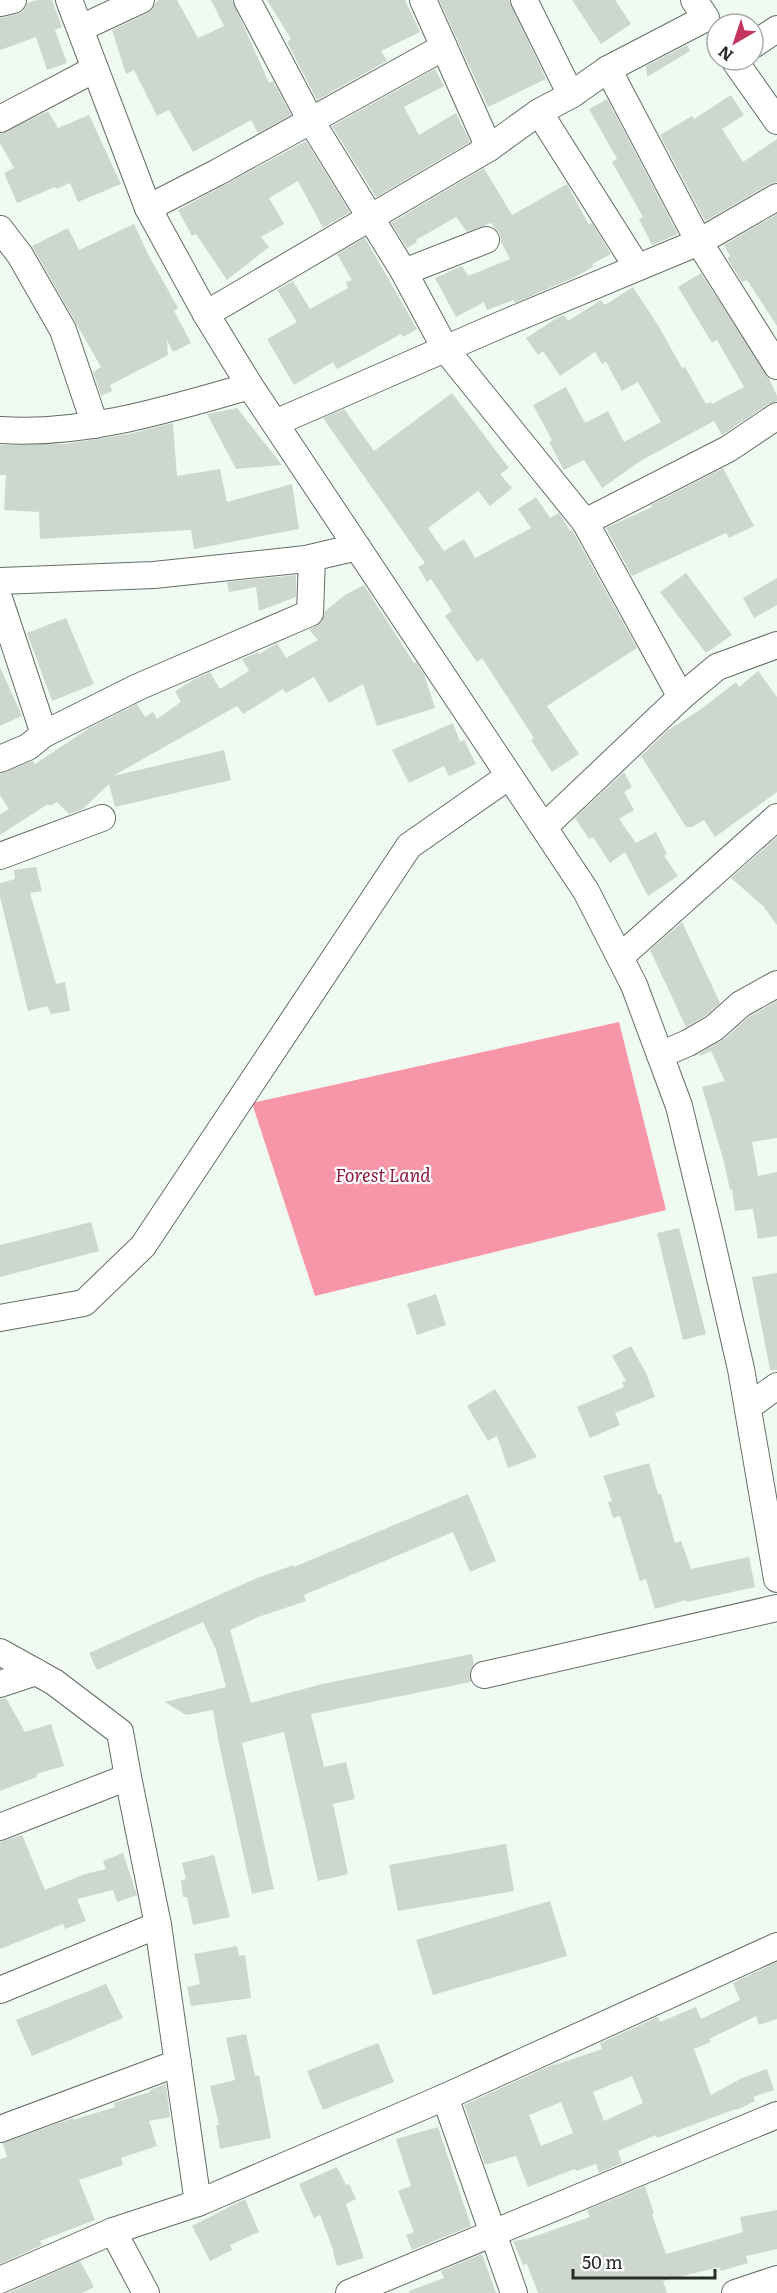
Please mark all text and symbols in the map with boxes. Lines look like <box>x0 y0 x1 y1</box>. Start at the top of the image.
north arrow <box>705 12 765 72</box>
text: N <box>712 41 738 68</box>
park label: Forest Land <box>335 1161 431 1188</box>
scale bar <box>573 2242 716 2280</box>
text: 50 m <box>582 2248 623 2275</box>

